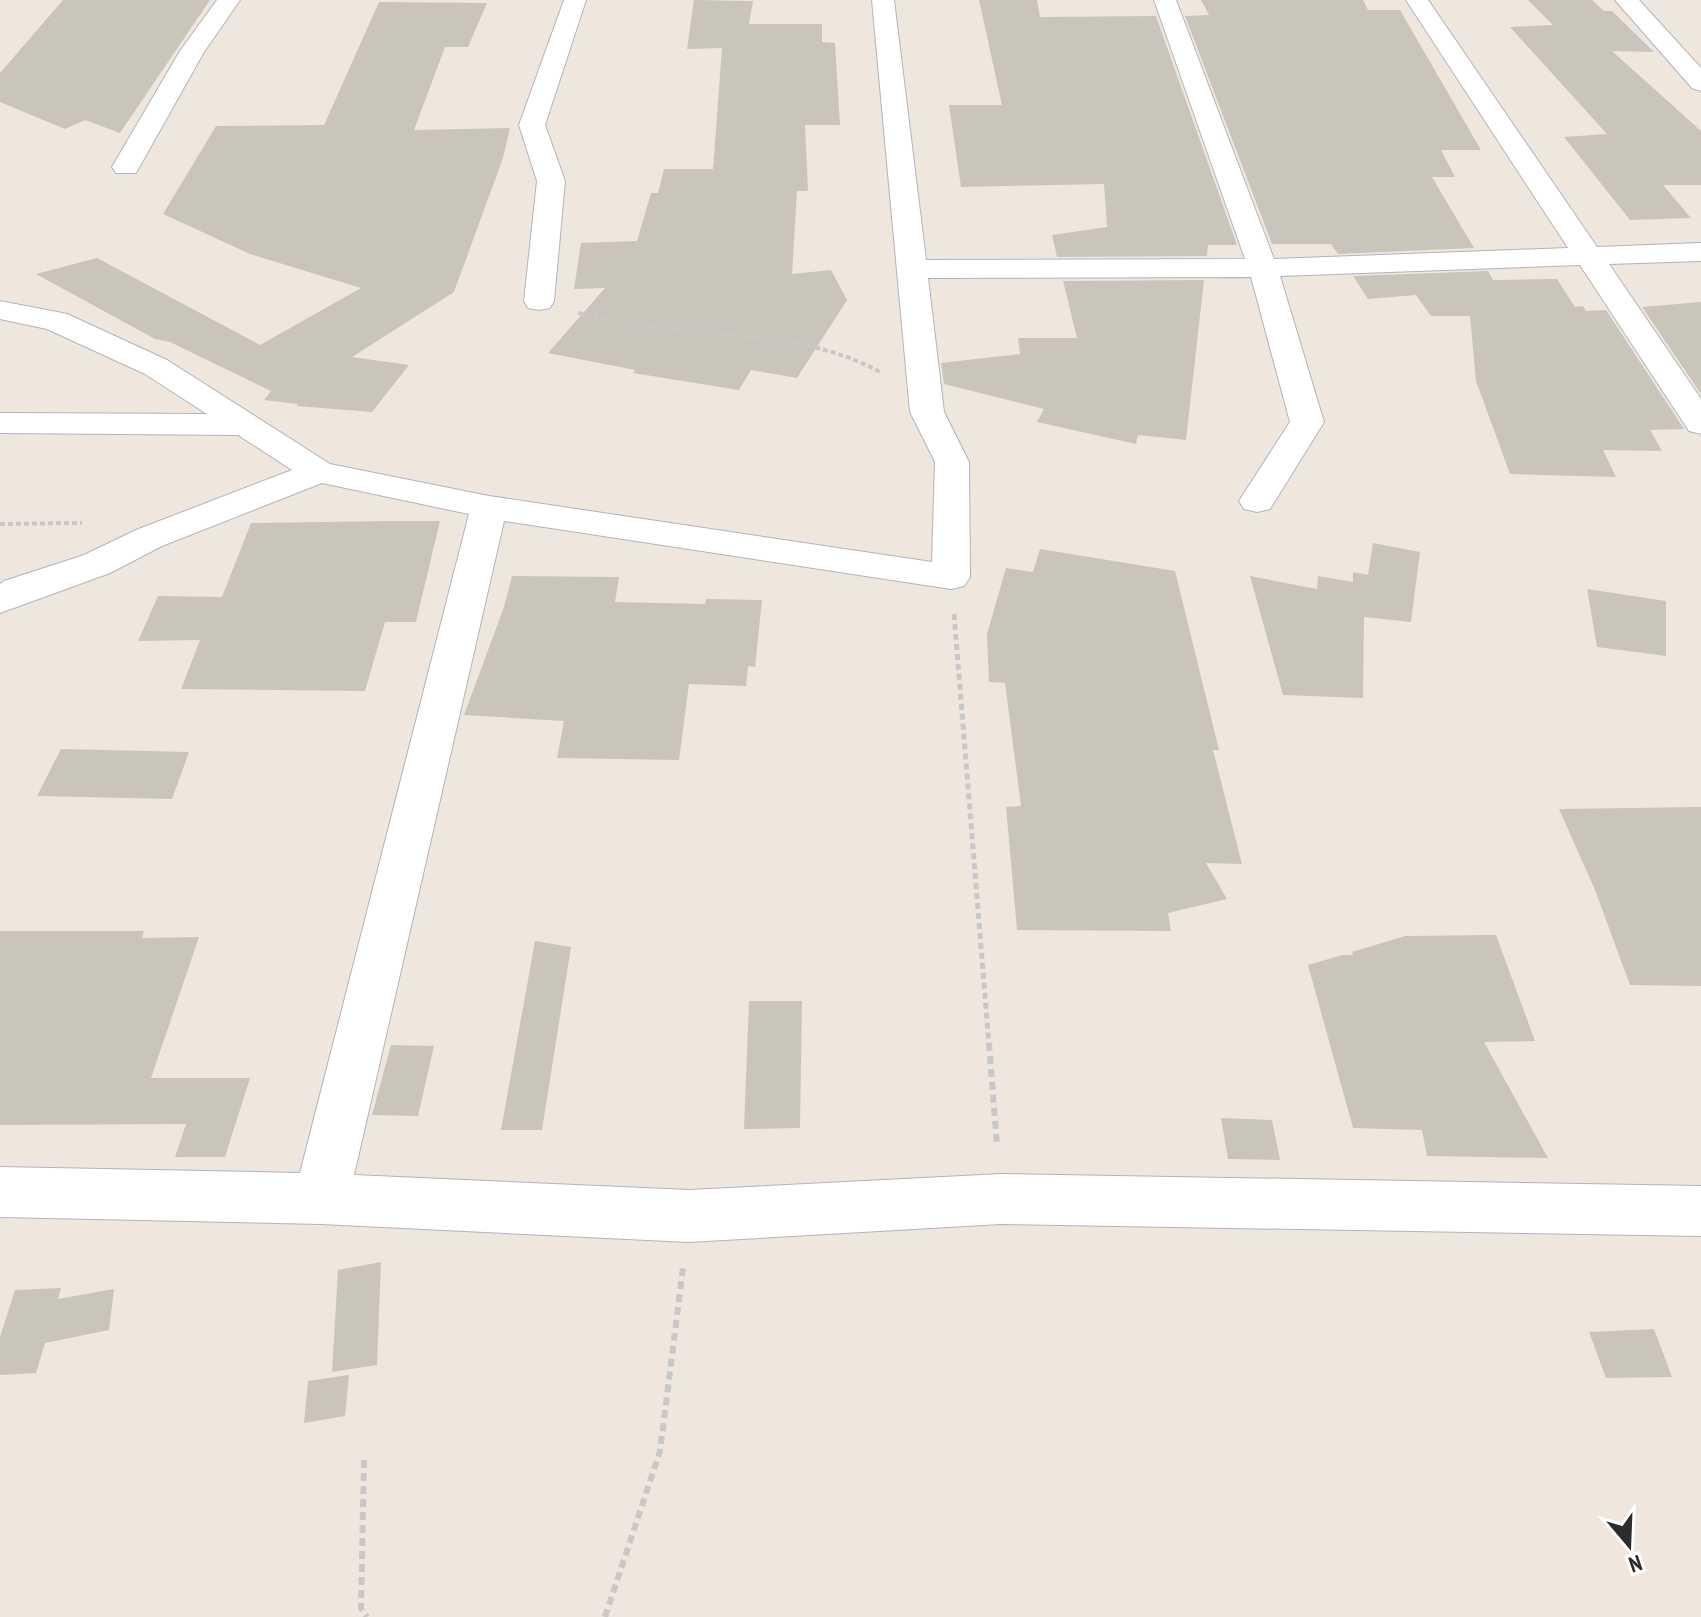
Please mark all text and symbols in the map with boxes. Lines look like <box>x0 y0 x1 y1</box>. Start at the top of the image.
north arrow <box>1589 1505 1669 1585</box>
text: N <box>1625 1549 1646 1579</box>

